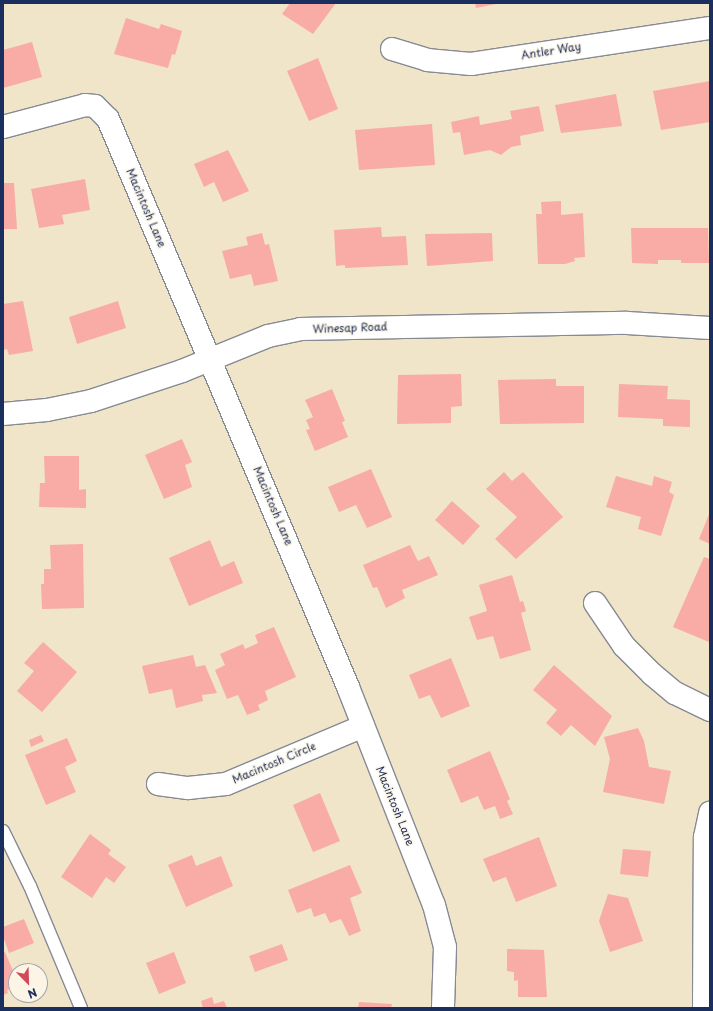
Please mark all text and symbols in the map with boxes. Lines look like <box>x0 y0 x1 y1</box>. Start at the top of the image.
street label: Antler Way <box>520 40 582 62</box>
street label: Macintosh Lane <box>123 167 169 249</box>
street label: Winesap Road <box>312 320 388 336</box>
street label: Macintosh Lane <box>250 465 296 547</box>
street label: Macintosh Circle <box>230 739 318 787</box>
street label: Macintosh Lane <box>373 764 417 848</box>
north arrow <box>8 963 48 1003</box>
text: N <box>25 984 40 1003</box>

